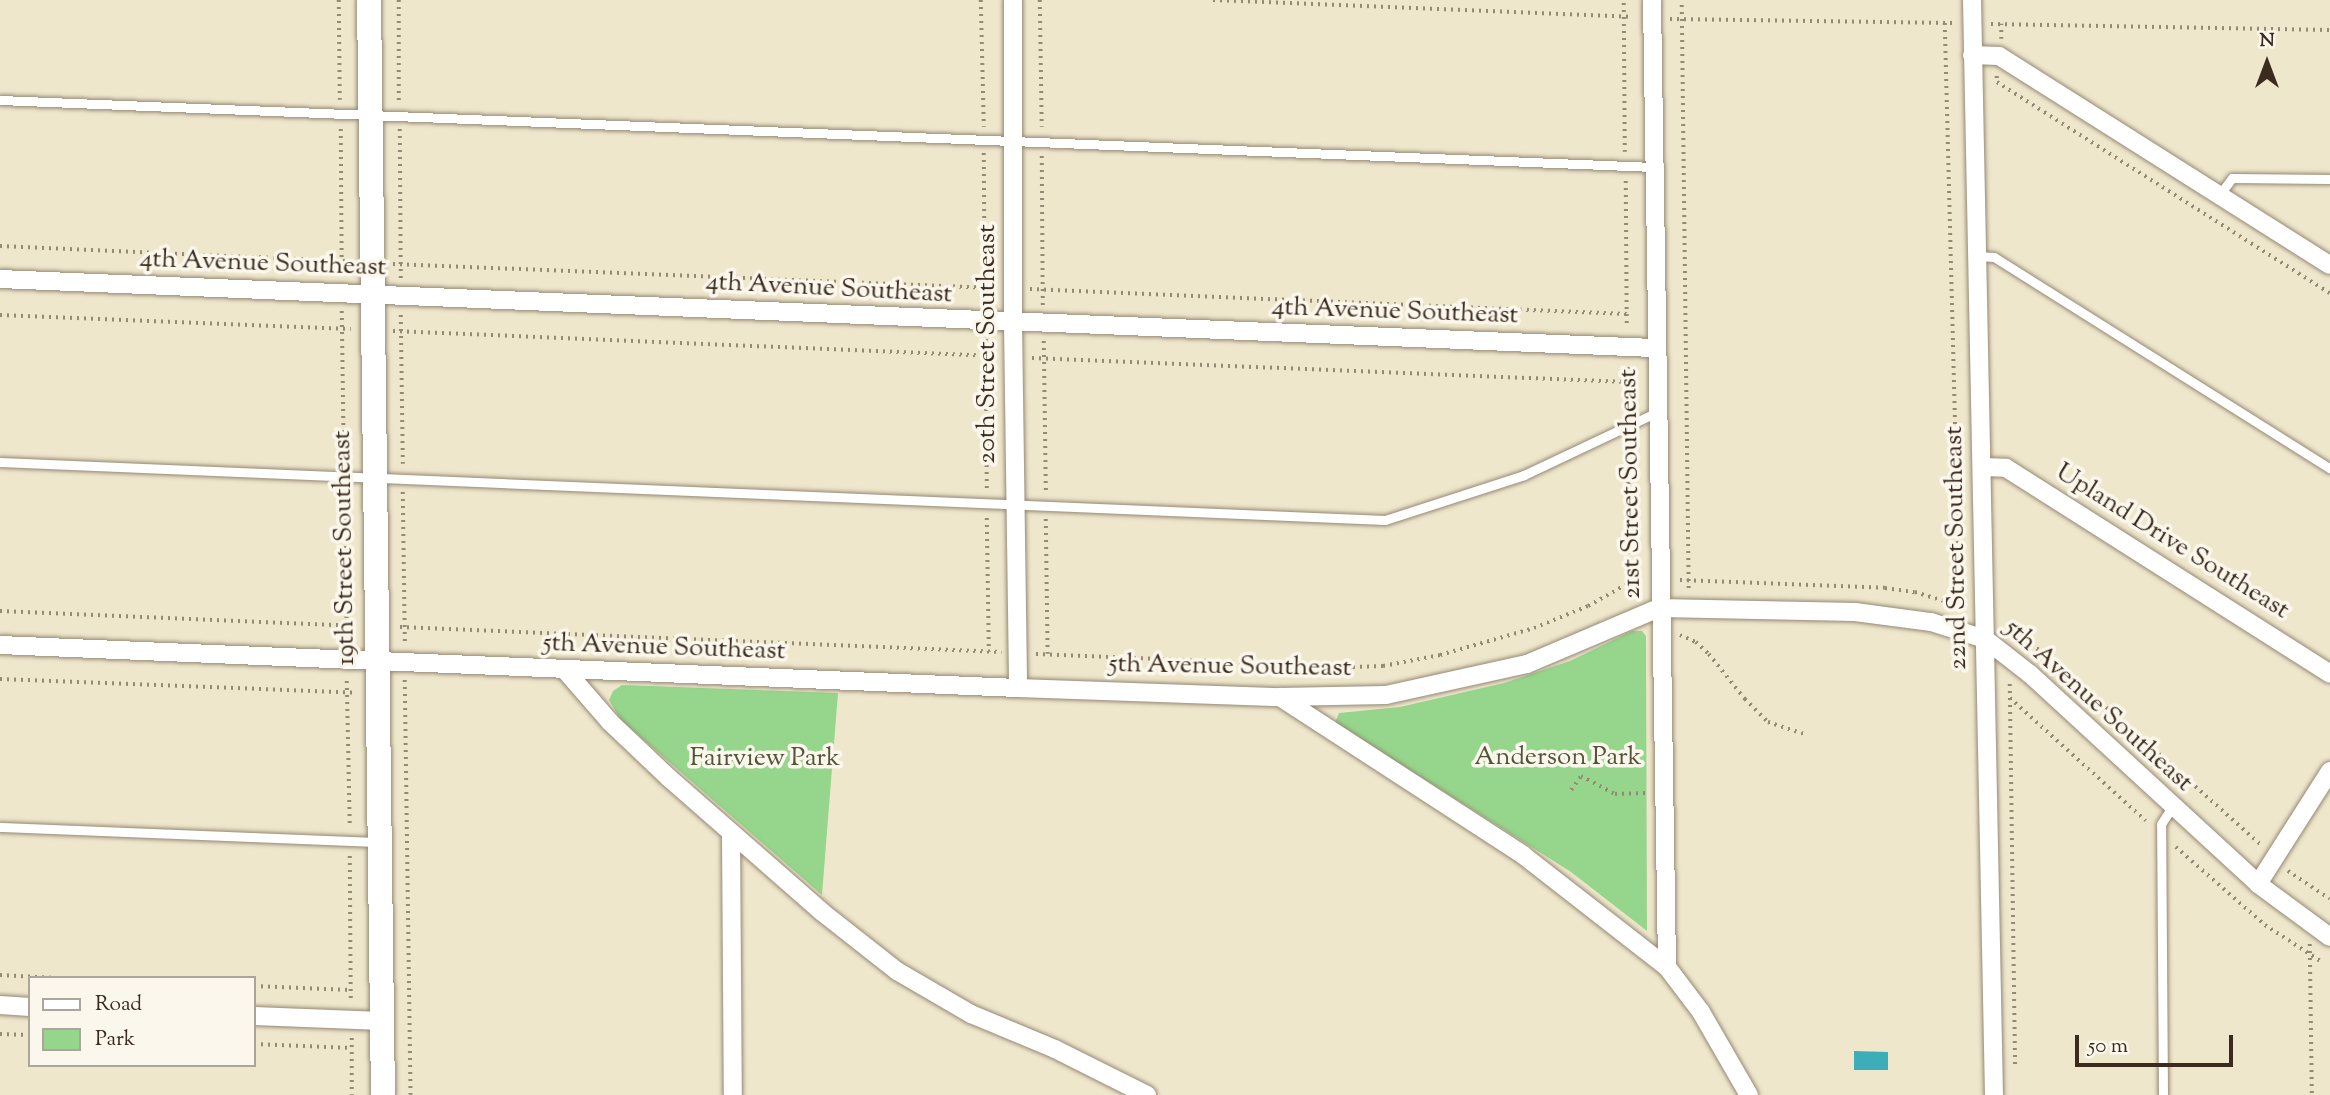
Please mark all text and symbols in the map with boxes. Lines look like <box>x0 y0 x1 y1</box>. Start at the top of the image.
north arrow <box>2232 28 2302 98</box>
text: N <box>2259 28 2275 55</box>
street label: 20th Street Southeast <box>972 224 1004 464</box>
street label: 4th Avenue Southeast <box>139 244 387 284</box>
street label: 4th Avenue Southeast <box>705 267 953 311</box>
street label: 4th Avenue Southeast <box>1271 292 1519 332</box>
street label: 21st Street Southeast <box>1613 369 1649 599</box>
street label: 22nd Street Southeast <box>1939 426 1975 670</box>
street label: 19th Street Southeast <box>327 430 363 666</box>
street label: Upland Drive Southeast <box>2049 457 2295 627</box>
street label: 5th Avenue Southeast <box>1997 613 2199 799</box>
street label: 5th Avenue Southeast <box>542 628 786 668</box>
street label: 5th Avenue Southeast <box>1108 649 1352 685</box>
park label: Anderson Park <box>1474 742 1642 774</box>
park label: Fairview Park <box>690 743 840 775</box>
legend <box>28 976 256 1067</box>
text: Road <box>95 990 142 1020</box>
scale bar <box>2078 1021 2236 1066</box>
text: Park <box>95 1025 135 1055</box>
text: 50 m <box>2088 1032 2128 1062</box>

